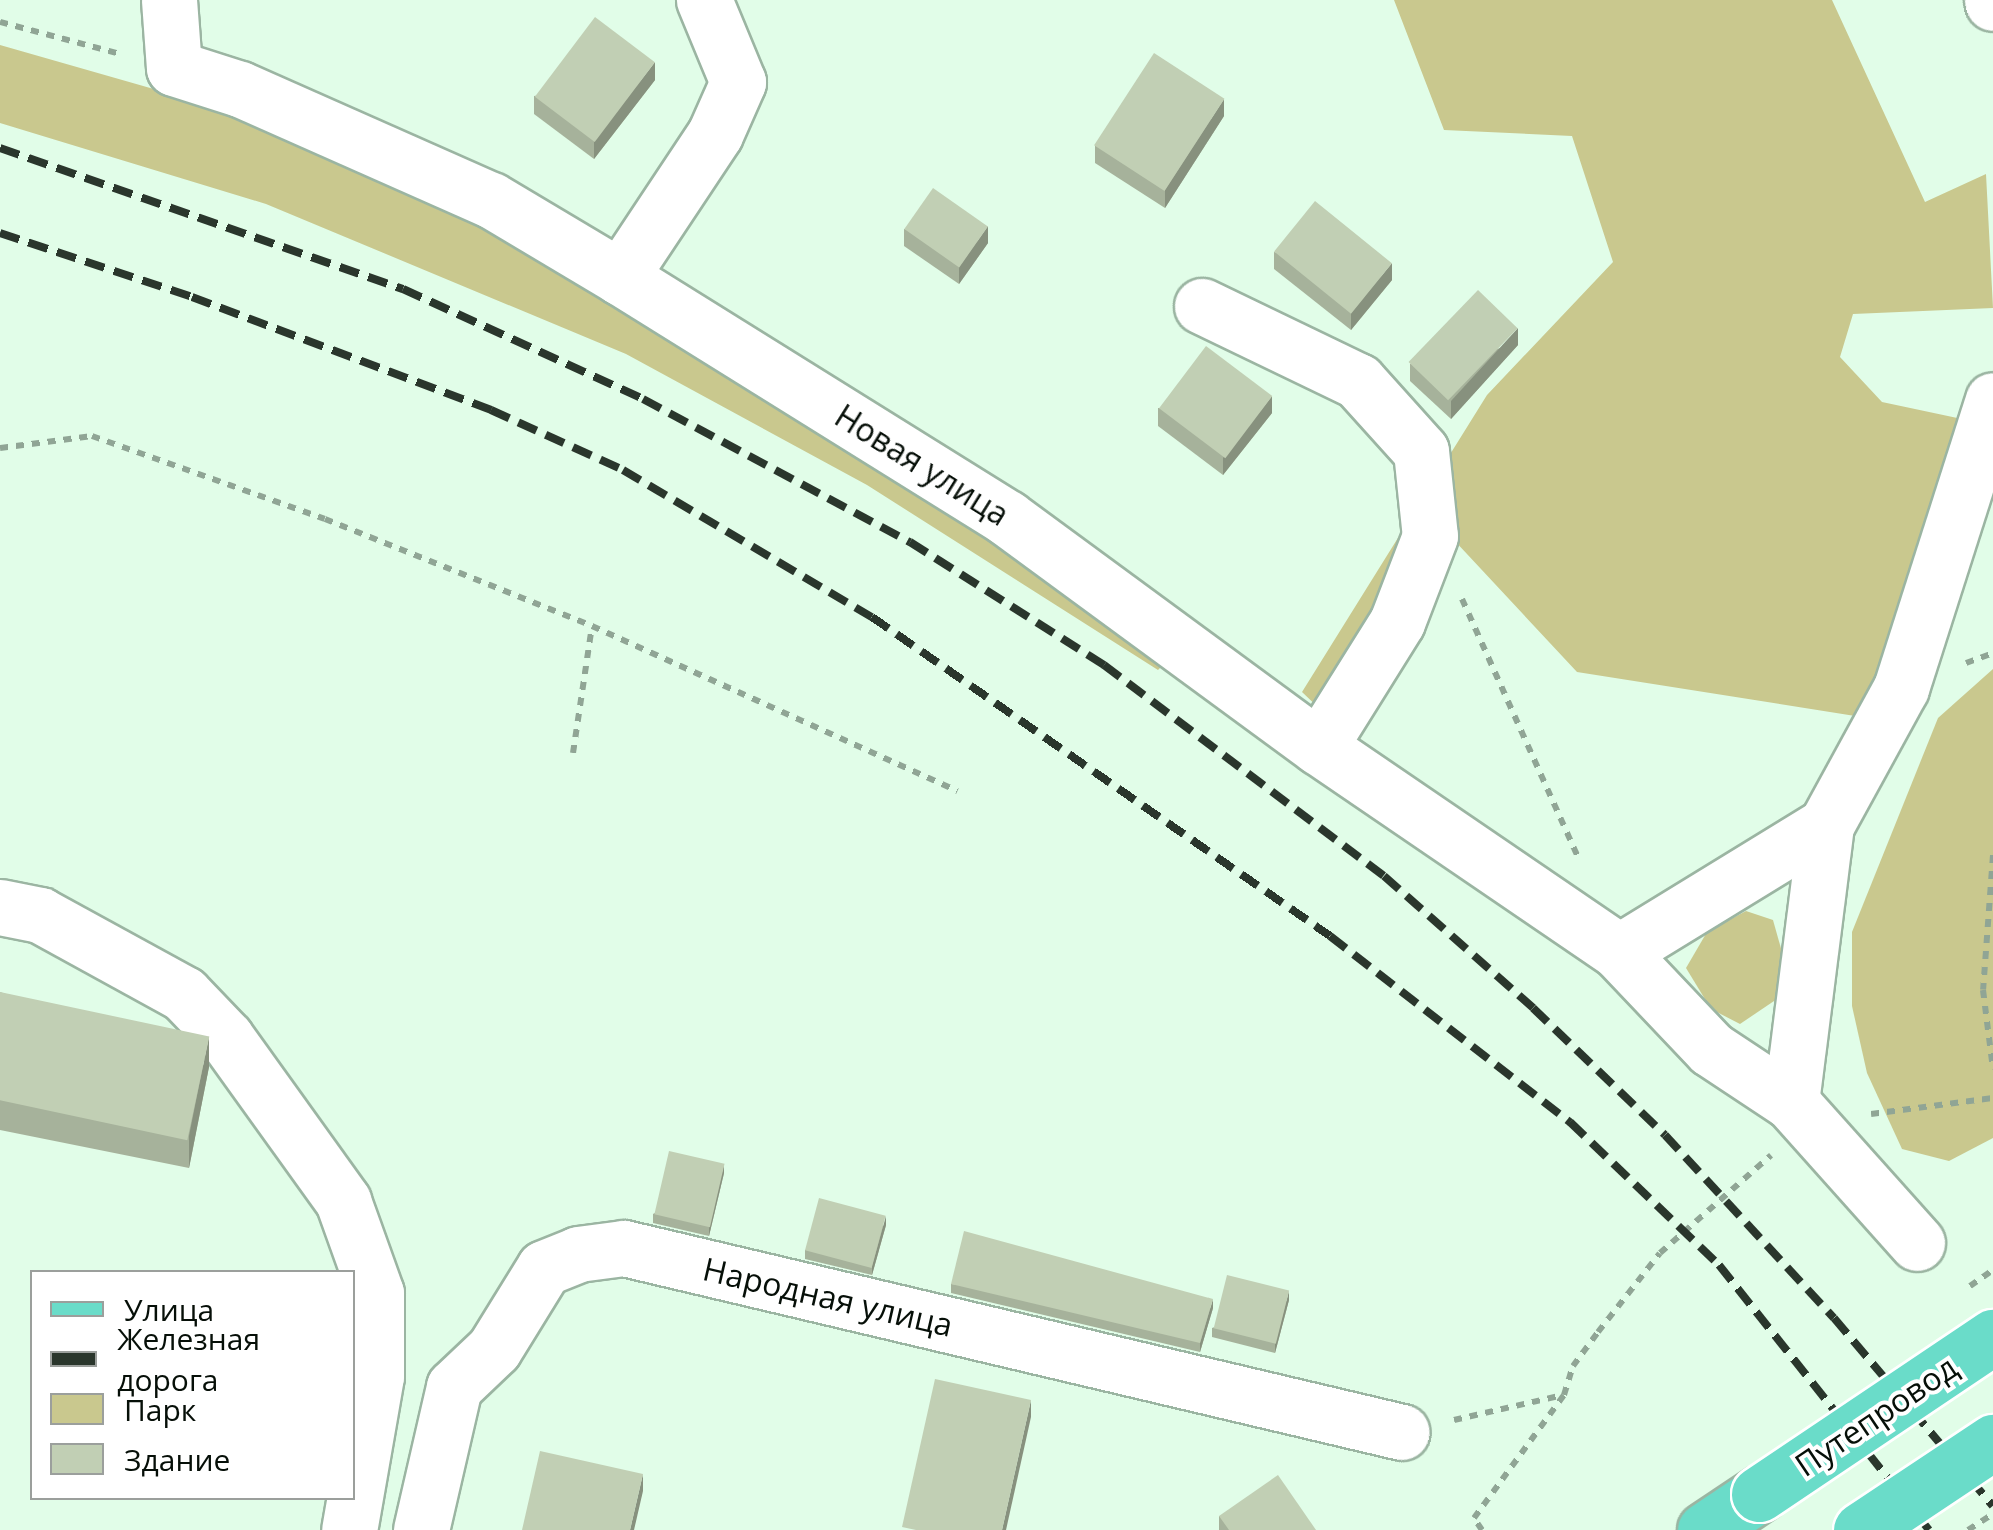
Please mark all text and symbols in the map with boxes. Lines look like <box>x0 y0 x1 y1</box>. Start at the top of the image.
street label: Новая улица <box>828 396 1016 534</box>
street label: Народная улица <box>699 1250 957 1344</box>
legend <box>30 1270 355 1500</box>
text: Улица <box>124 1289 214 1330</box>
text: Железная дорога <box>117 1318 260 1400</box>
street label: Путепровод <box>1788 1348 1964 1484</box>
text: Парк <box>124 1389 196 1430</box>
text: Здание <box>124 1439 230 1480</box>

